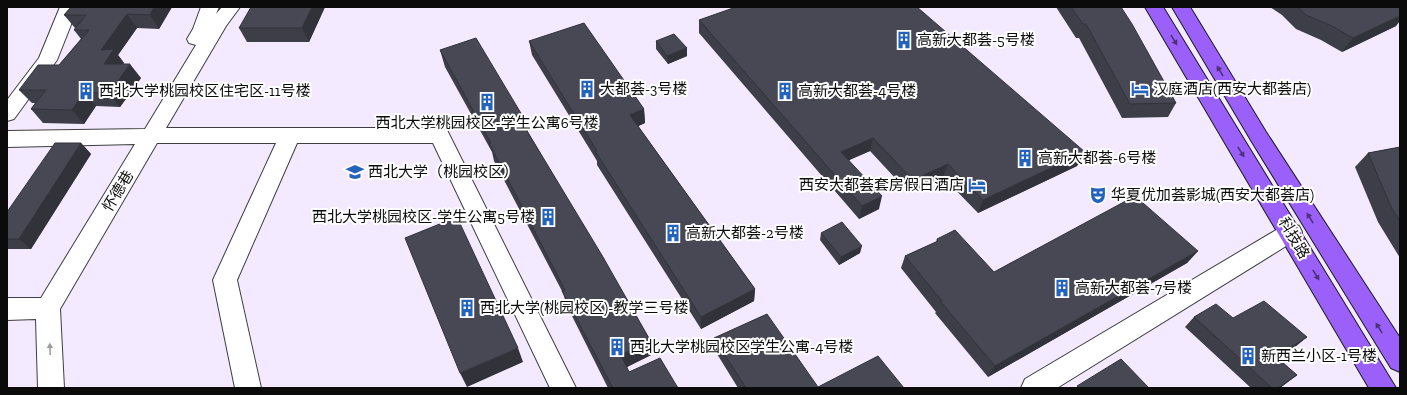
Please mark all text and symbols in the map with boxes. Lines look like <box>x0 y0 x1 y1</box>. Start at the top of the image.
building icon: 高新大都荟-5号楼 <box>894 30 914 50</box>
place label: 高新大都荟-5号楼 <box>917 31 1035 49</box>
one-way arrow <box>1171 34 1178 46</box>
one-way arrow <box>1216 65 1223 77</box>
building icon: 大都荟-3号楼 <box>577 79 597 99</box>
hotel icon: 汉庭酒店(西安大都荟店) <box>1130 79 1150 99</box>
place label: 大都荟-3号楼 <box>600 80 687 98</box>
place label: 汉庭酒店(西安大都荟店) <box>1153 80 1311 98</box>
building icon: 西北大学桃园校区住宅区-11号楼 <box>76 81 96 101</box>
building icon: 高新大都荟-4号楼 <box>775 81 795 101</box>
place label: 西北大学桃园校区住宅区-11号楼 <box>99 82 311 100</box>
place label: 高新大都荟-4号楼 <box>798 82 916 100</box>
building icon: 西北大学桃园校区-学生公寓6号楼 <box>477 92 497 112</box>
place label: 西北大学桃园校区-学生公寓6号楼 <box>375 114 599 132</box>
one-way arrow <box>1238 146 1245 158</box>
building icon: 高新大都荟-6号楼 <box>1015 148 1035 168</box>
place label: 高新大都荟-6号楼 <box>1038 149 1156 167</box>
school or university icon: 西北大学（桃园校区） <box>345 162 365 182</box>
place label: 西北大学（桃园校区） <box>368 163 518 181</box>
street label: 怀德巷 <box>99 167 137 215</box>
hotel icon: 西安大都荟套房假日酒店 <box>967 175 987 195</box>
place label: 西安大都荟套房假日酒店 <box>799 176 964 194</box>
theatre icon: 华夏优加荟影城(西安大都荟店) <box>1088 185 1108 205</box>
place label: 华夏优加荟影城(西安大都荟店) <box>1111 186 1314 204</box>
building icon: 西北大学桃园校区-学生公寓5号楼 <box>538 207 558 227</box>
place label: 西北大学桃园校区-学生公寓5号楼 <box>312 208 535 226</box>
one-way arrow <box>1306 212 1313 224</box>
street label: 科技路 <box>1275 214 1313 262</box>
building icon: 高新大都荟-2号楼 <box>663 223 683 243</box>
place label: 高新大都荟-2号楼 <box>686 224 804 242</box>
one-way arrow <box>1313 269 1320 281</box>
building icon: 高新大都荟-7号楼 <box>1052 278 1072 298</box>
place label: 高新大都荟-7号楼 <box>1075 279 1192 297</box>
building icon: 西北大学(桃园校区)-教学三号楼 <box>457 298 477 318</box>
place label: 西北大学(桃园校区)-教学三号楼 <box>480 299 688 317</box>
one-way arrow <box>1375 322 1383 333</box>
building icon: 西北大学桃园校区学生公寓-4号楼 <box>607 337 627 357</box>
place label: 西北大学桃园校区学生公寓-4号楼 <box>630 338 853 356</box>
one-way arrow <box>46 343 53 355</box>
building icon: 新西兰小区-1号楼 <box>1238 346 1258 366</box>
place label: 新西兰小区-1号楼 <box>1261 347 1377 365</box>

